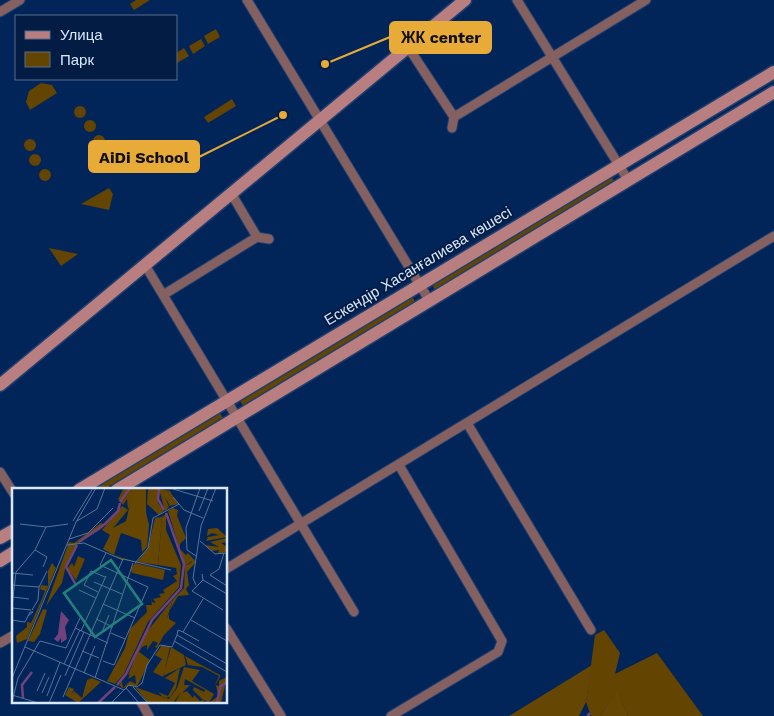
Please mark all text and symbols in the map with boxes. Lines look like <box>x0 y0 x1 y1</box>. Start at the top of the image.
legend <box>15 15 178 80</box>
callout: ЖК center <box>390 22 491 53</box>
text: Улица <box>60 26 103 44</box>
text: ЖК center <box>400 28 481 47</box>
text: Парк <box>60 51 94 69</box>
callout: AiDi School <box>89 141 199 172</box>
text: AiDi School <box>99 148 190 167</box>
street label: Ескендір Хасанғалиева көшесі <box>321 203 515 329</box>
inset map <box>12 488 228 704</box>

